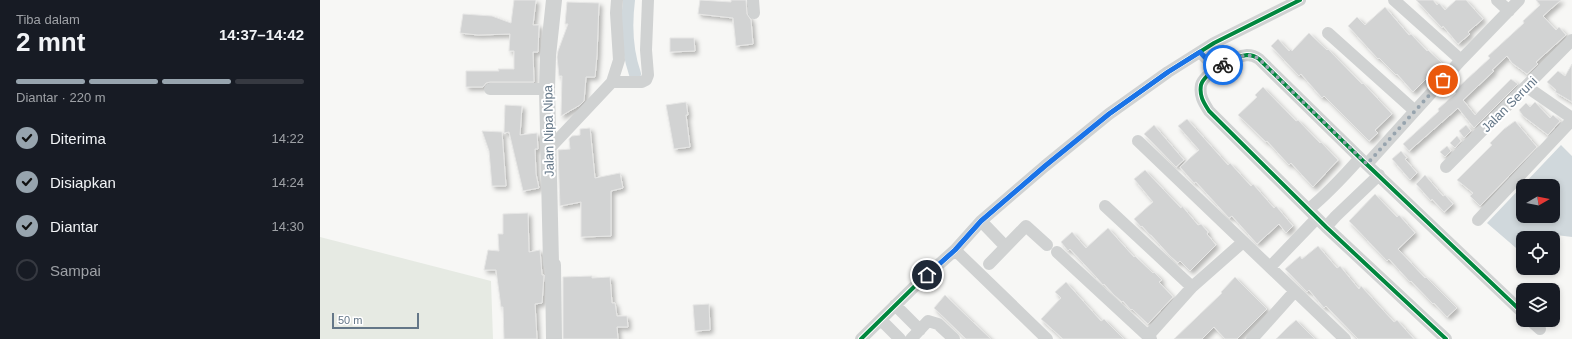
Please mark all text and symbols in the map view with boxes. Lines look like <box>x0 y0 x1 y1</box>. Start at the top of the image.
text: Tiba dalam <box>16 12 80 27</box>
text: 14:37–14:42 <box>219 26 304 43</box>
text: 2 mnt <box>16 27 85 57</box>
courier <box>1203 45 1243 85</box>
icon: bike <box>1212 54 1234 76</box>
pin <box>1426 63 1460 97</box>
icon: bag <box>1432 69 1454 91</box>
street label: Jalan Seruni <box>1478 73 1540 135</box>
street label: Jalan Nipa Nipa <box>540 84 557 177</box>
text: Diantar · 220 m <box>16 90 106 105</box>
icon: check <box>16 127 38 149</box>
text: Diterima <box>50 130 106 147</box>
text: 14:22 <box>271 131 304 146</box>
icon: check <box>16 171 38 193</box>
text: Disiapkan <box>50 174 116 191</box>
text: 14:24 <box>271 175 304 190</box>
north arrow <box>1516 179 1560 223</box>
map controls <box>1516 179 1560 327</box>
icon: check <box>16 215 38 237</box>
text: Diantar <box>50 218 98 235</box>
text: 14:30 <box>271 219 304 234</box>
button: locate <box>1516 231 1560 275</box>
pin <box>910 258 944 292</box>
text: Sampai <box>50 262 101 279</box>
icon: home <box>916 264 938 286</box>
button: layers <box>1516 283 1560 327</box>
scale bar <box>332 311 419 330</box>
text: 50 m <box>338 314 362 326</box>

